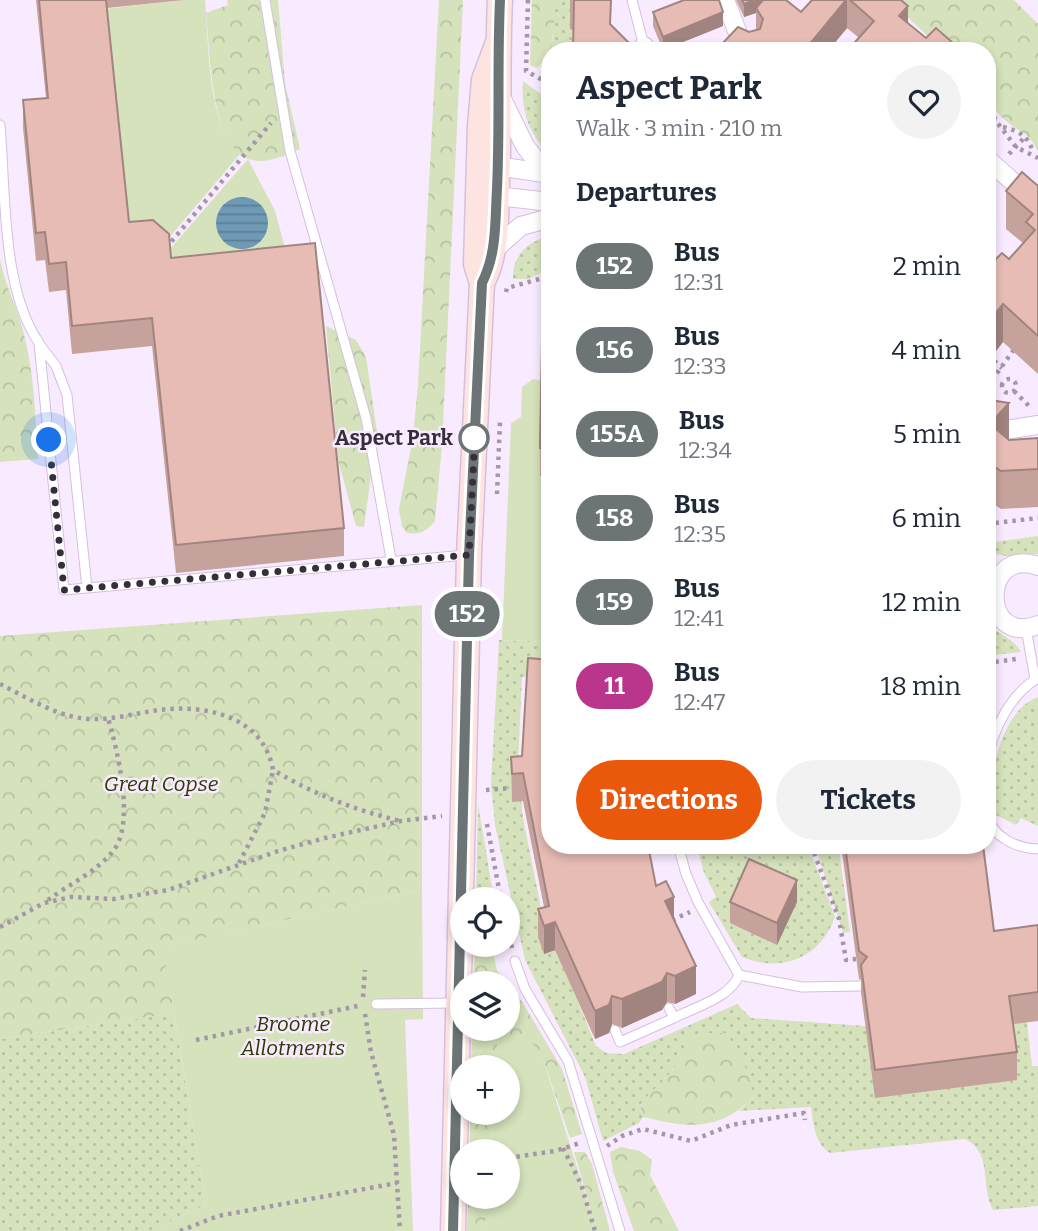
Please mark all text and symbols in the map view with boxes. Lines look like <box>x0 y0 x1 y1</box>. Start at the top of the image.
button: heart <box>887 65 961 139</box>
text: Aspect Park <box>576 68 762 108</box>
text: Walk · 3 min · 210 m <box>576 114 782 142</box>
text: Departures <box>576 177 717 208</box>
text: Bus <box>674 237 720 268</box>
text: 2 min <box>893 251 961 282</box>
text: 152 <box>596 252 633 280</box>
text: 12:31 <box>674 268 723 296</box>
text: Bus <box>674 321 720 352</box>
text: 4 min <box>892 335 961 366</box>
text: 156 <box>596 336 633 364</box>
text: 12:33 <box>674 352 727 380</box>
text: Bus <box>679 405 725 436</box>
text: 5 min <box>893 419 961 450</box>
text: 155A <box>590 420 644 448</box>
your location <box>31 422 66 457</box>
marker: Aspect Park <box>459 423 489 453</box>
place label: Aspect Park <box>335 425 454 451</box>
text: 12:34 <box>679 436 732 464</box>
text: Bus <box>674 489 720 520</box>
text: 6 min <box>892 503 961 534</box>
text: 158 <box>596 504 633 532</box>
text: 12:35 <box>674 520 726 548</box>
text: Bus <box>674 573 720 604</box>
text: 12 min <box>882 587 961 618</box>
text: 159 <box>596 588 633 616</box>
line badge: 152 <box>427 591 507 637</box>
text: 152 <box>449 600 485 628</box>
text: 12:41 <box>674 604 723 632</box>
text: Bus <box>674 657 720 688</box>
text: 18 min <box>881 671 961 702</box>
text: 11 <box>604 672 625 700</box>
text: 12:47 <box>674 688 725 716</box>
button: Directions <box>576 760 762 840</box>
button: Tickets <box>776 760 961 840</box>
park label: Great Copse <box>104 771 219 797</box>
map controls <box>450 887 520 1209</box>
button: locate <box>450 887 520 957</box>
button: layers <box>450 971 520 1041</box>
park label: Broome Allotments <box>240 1011 345 1061</box>
button: + <box>450 1055 520 1125</box>
button: − <box>450 1139 520 1209</box>

